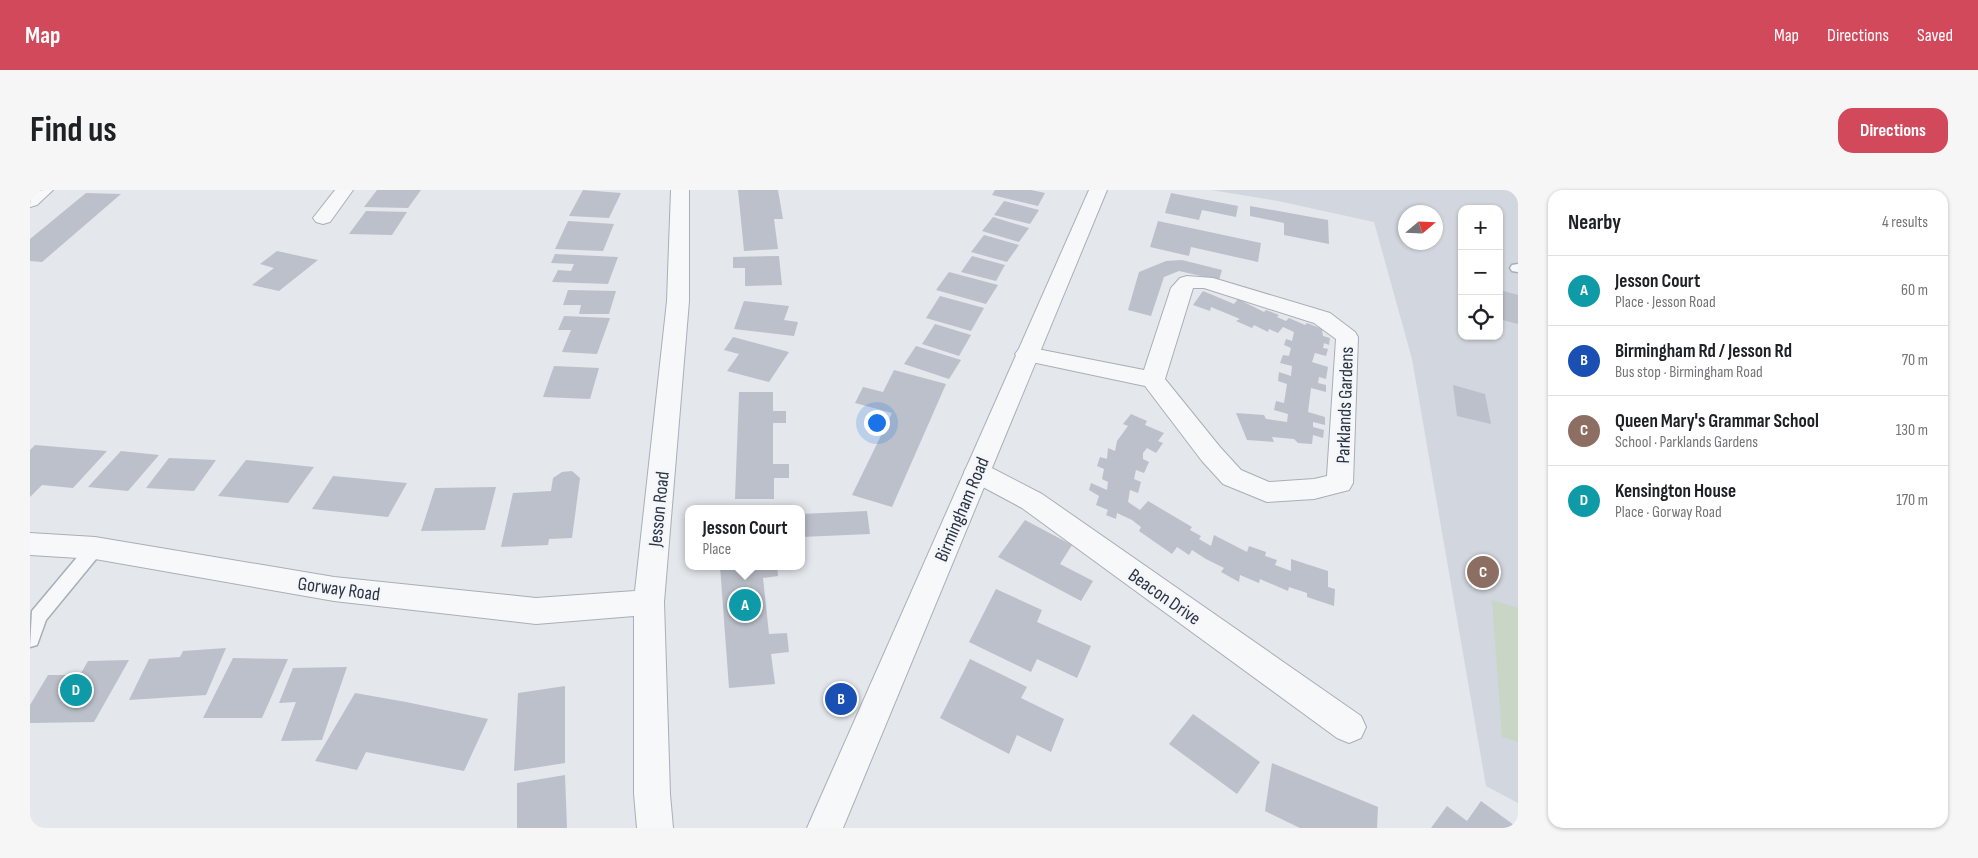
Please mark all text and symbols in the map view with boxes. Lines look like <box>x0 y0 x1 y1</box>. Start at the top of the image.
text: Map <box>25 21 60 50</box>
text: Map <box>1774 25 1799 46</box>
text: Directions <box>1827 25 1889 46</box>
text: Saved <box>1917 25 1953 46</box>
button: Directions <box>1838 108 1948 153</box>
text: Find us <box>30 109 117 152</box>
north arrow <box>1398 205 1443 250</box>
map controls <box>1458 205 1503 340</box>
button: + <box>1458 205 1503 250</box>
text: Nearby <box>1568 210 1621 235</box>
text: 4 results <box>1882 213 1928 232</box>
button: − <box>1458 250 1503 295</box>
text: Jesson Court <box>1615 270 1700 293</box>
text: A <box>1580 281 1588 300</box>
text: 60 m <box>1901 281 1928 300</box>
text: Place · Jesson Road <box>1615 293 1716 312</box>
button: locate <box>1458 295 1503 340</box>
text: Birmingham Rd / Jesson Rd <box>1615 340 1792 363</box>
street label: Parklands Gardens <box>1332 346 1359 464</box>
text: B <box>1580 351 1588 370</box>
text: 70 m <box>1902 351 1928 370</box>
text: Bus stop · Birmingham Road <box>1615 363 1763 382</box>
your location <box>864 410 890 436</box>
text: Queen Mary's Grammar School <box>1615 410 1819 433</box>
text: C <box>1580 421 1588 440</box>
text: 130 m <box>1896 421 1928 440</box>
text: School · Parklands Gardens <box>1615 433 1758 452</box>
street label: Birmingham Road <box>930 454 995 565</box>
street label: Jesson Road <box>644 470 675 549</box>
text: Kensington House <box>1615 480 1736 503</box>
text: D <box>1580 491 1588 510</box>
text: 170 m <box>1896 491 1928 510</box>
text: Place · Gorway Road <box>1615 503 1722 522</box>
popup <box>685 505 805 570</box>
text: Jesson Court <box>702 517 788 540</box>
text: Place <box>702 540 731 559</box>
pin: C <box>1467 553 1499 591</box>
street label: Beacon Drive <box>1123 564 1205 630</box>
street label: Gorway Road <box>296 572 381 607</box>
pin: A <box>729 586 761 624</box>
pin: D <box>60 671 92 709</box>
pin: B <box>825 680 857 718</box>

